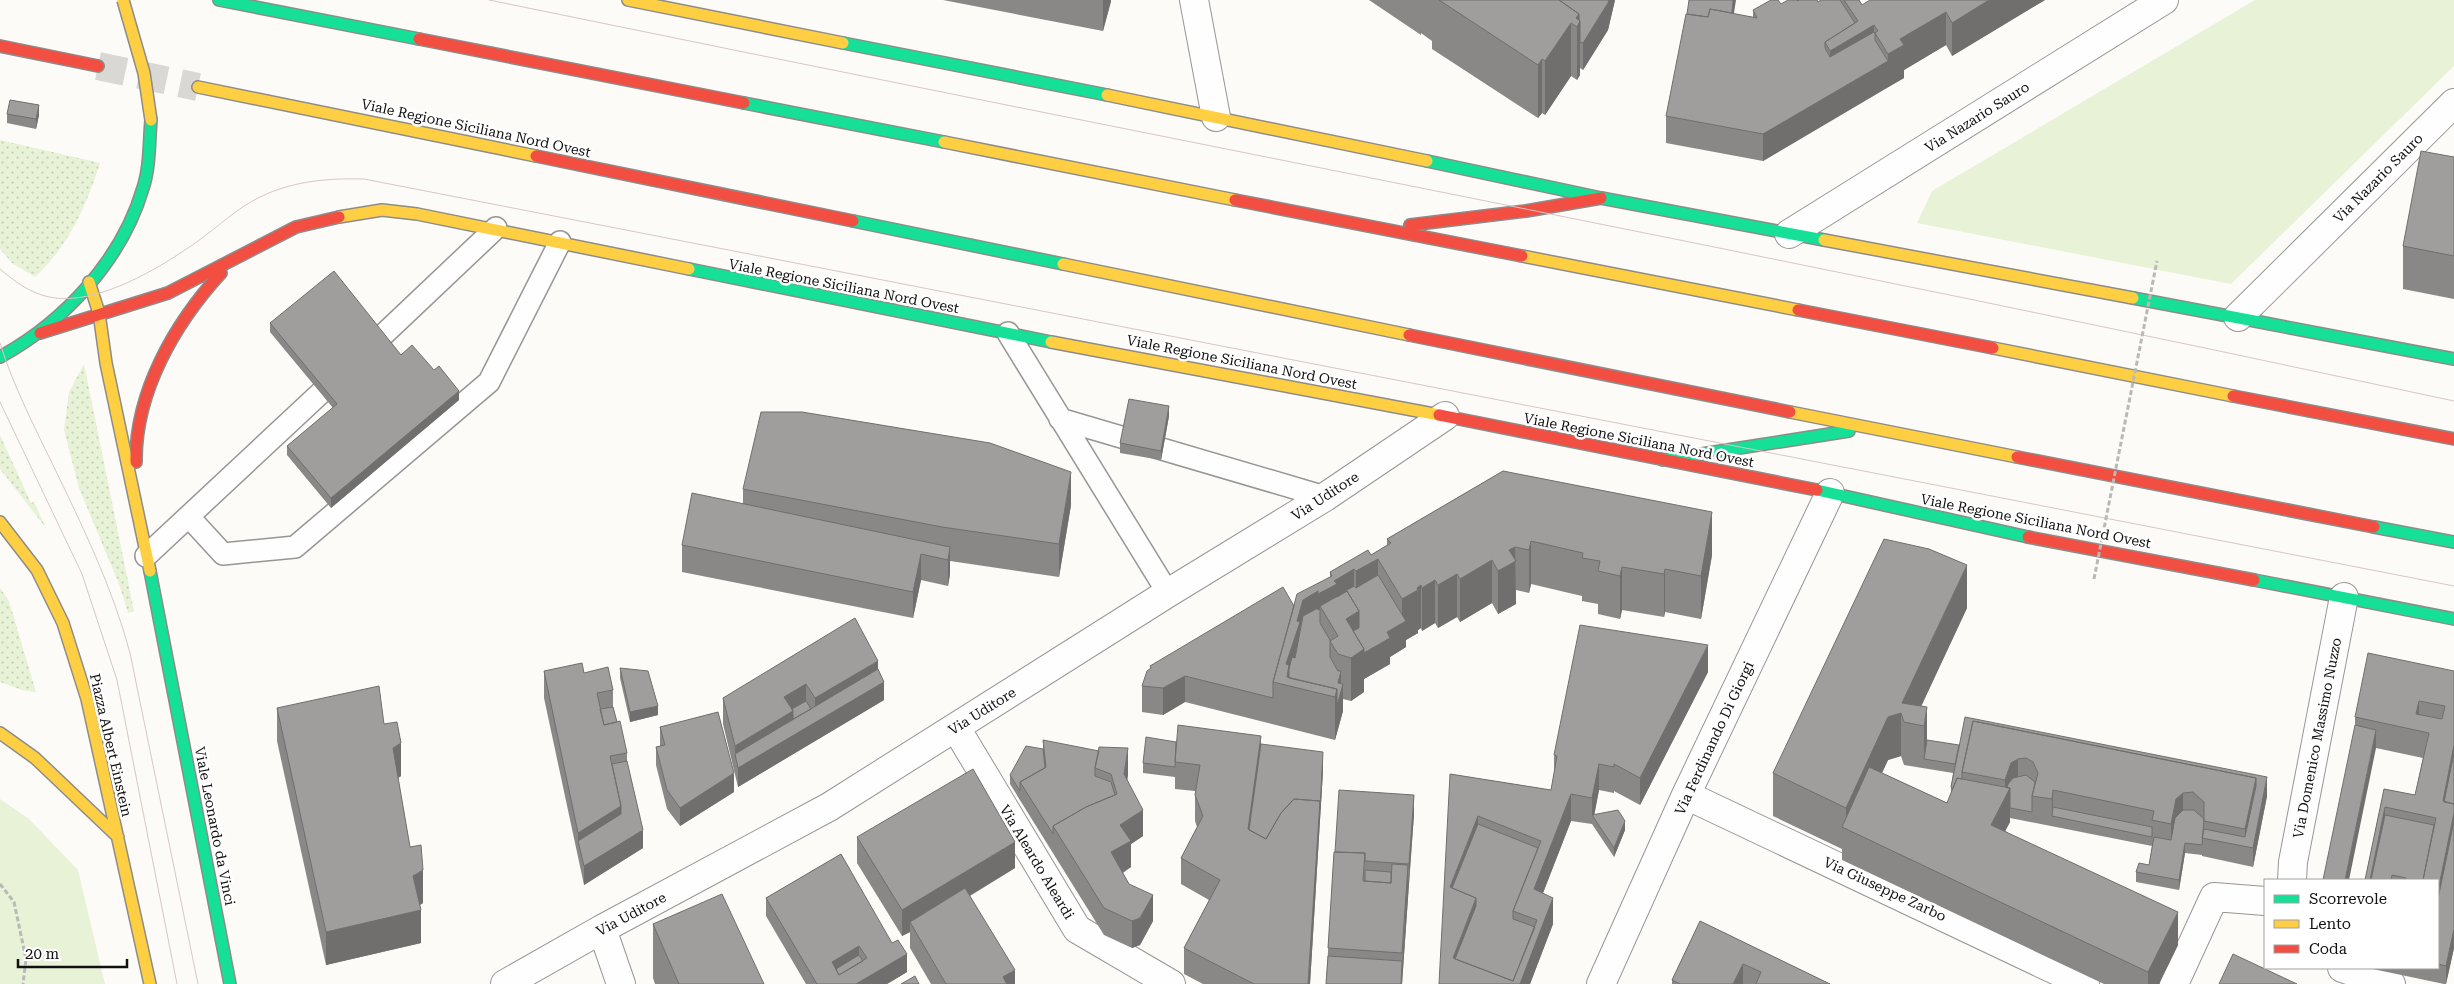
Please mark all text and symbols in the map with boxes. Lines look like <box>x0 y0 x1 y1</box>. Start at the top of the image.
street label: Via Nazario Sauro <box>1922 78 2032 156</box>
street label: Viale Regione Siciliana Nord Ovest <box>360 96 592 160</box>
street label: Via Nazario Sauro <box>2330 130 2426 226</box>
street label: Viale Regione Siciliana Nord Ovest <box>728 256 960 316</box>
street label: Viale Regione Siciliana Nord Ovest <box>1126 332 1358 392</box>
street label: Viale Regione Siciliana Nord Ovest <box>1523 410 1755 470</box>
street label: Via Uditore <box>1289 468 1362 524</box>
street label: Viale Regione Siciliana Nord Ovest <box>1920 491 2152 551</box>
street label: Via Domenico Massimo Nuzzo <box>2290 636 2344 840</box>
street label: Via Ferdinando Di Giorgi <box>1671 658 1757 817</box>
street label: Piazza Albert Einstein <box>87 672 135 818</box>
street label: Via Uditore <box>945 684 1019 738</box>
street label: Viale Leonardo da Vinci <box>192 745 238 907</box>
street label: Via Aleardo Aleardi <box>997 802 1078 922</box>
street label: Via Giuseppe Zarbo <box>1821 854 1949 924</box>
legend <box>2264 879 2439 969</box>
street label: Via Uditore <box>593 889 669 939</box>
text: Scorrevole <box>2309 890 2387 908</box>
text: Lento <box>2309 915 2351 933</box>
scale bar <box>18 936 126 968</box>
text: Coda <box>2309 940 2347 958</box>
text: 20 m <box>25 945 60 963</box>

